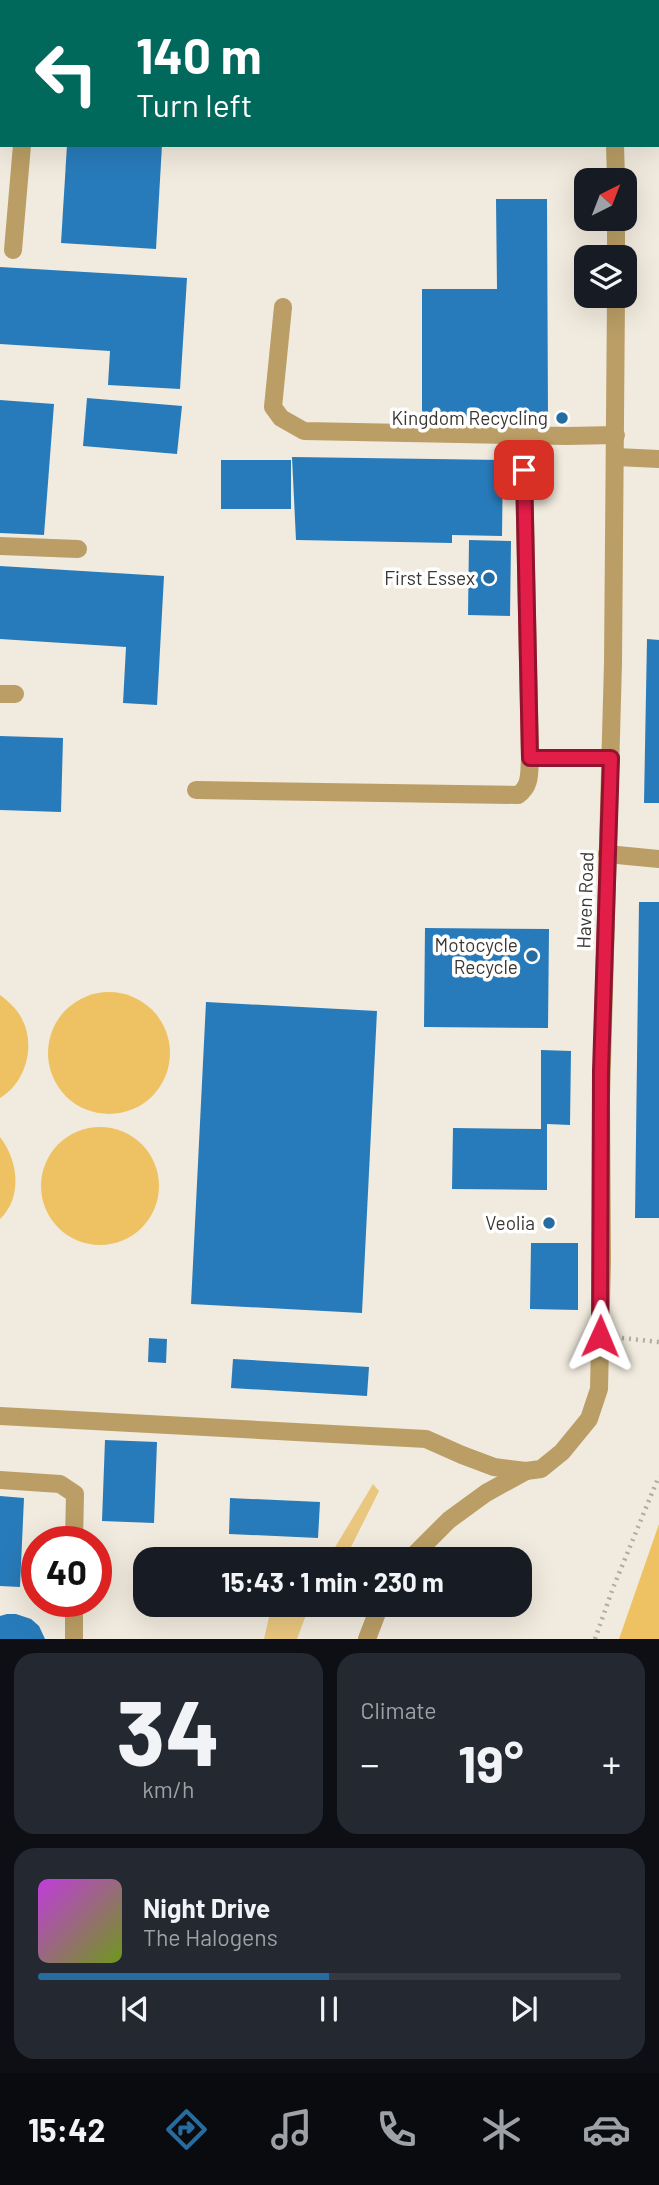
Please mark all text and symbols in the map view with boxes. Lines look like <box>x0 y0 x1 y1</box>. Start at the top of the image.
text: 140 m <box>136 25 262 84</box>
icon: left <box>21 28 112 119</box>
text: Turn left <box>136 85 253 123</box>
north arrow <box>574 168 637 231</box>
map controls <box>574 168 637 308</box>
button: layers <box>574 245 637 308</box>
place label: Kingdom Recycling <box>391 406 548 429</box>
marker: Kingdom Recycling <box>554 410 570 426</box>
pin <box>494 440 554 500</box>
icon: arrive <box>505 451 543 489</box>
place label: First Essex <box>384 566 475 589</box>
marker: First Essex <box>481 570 497 586</box>
street label: Haven Road <box>571 851 598 949</box>
place label: Motocycle Recycle <box>435 933 518 978</box>
marker: Motocycle Recycle <box>524 948 540 964</box>
place label: Veolia <box>485 1211 535 1234</box>
marker: Veolia <box>541 1215 557 1231</box>
position arrow <box>563 1299 637 1373</box>
speed limit sign: 40 <box>21 1526 112 1617</box>
text: 15:43 · 1 min · 230 m <box>221 1566 444 1597</box>
text: 34 <box>116 1675 220 1784</box>
text: Climate <box>361 1696 437 1724</box>
text: 19° <box>458 1731 524 1793</box>
text: − <box>361 1740 380 1786</box>
text: + <box>602 1740 621 1786</box>
text: km/h <box>142 1775 194 1803</box>
text: Night Drive <box>143 1892 270 1923</box>
text: The Halogens <box>143 1923 278 1951</box>
icon: previous <box>116 1990 154 2028</box>
icon: pause <box>310 1990 348 2028</box>
icon: next <box>505 1990 543 2028</box>
icon: directions <box>162 2105 211 2154</box>
icon: music <box>267 2105 316 2154</box>
icon: phone <box>372 2105 421 2154</box>
icon: climate <box>477 2105 526 2154</box>
icon: car <box>582 2105 631 2154</box>
text: 15:42 <box>28 2110 106 2148</box>

